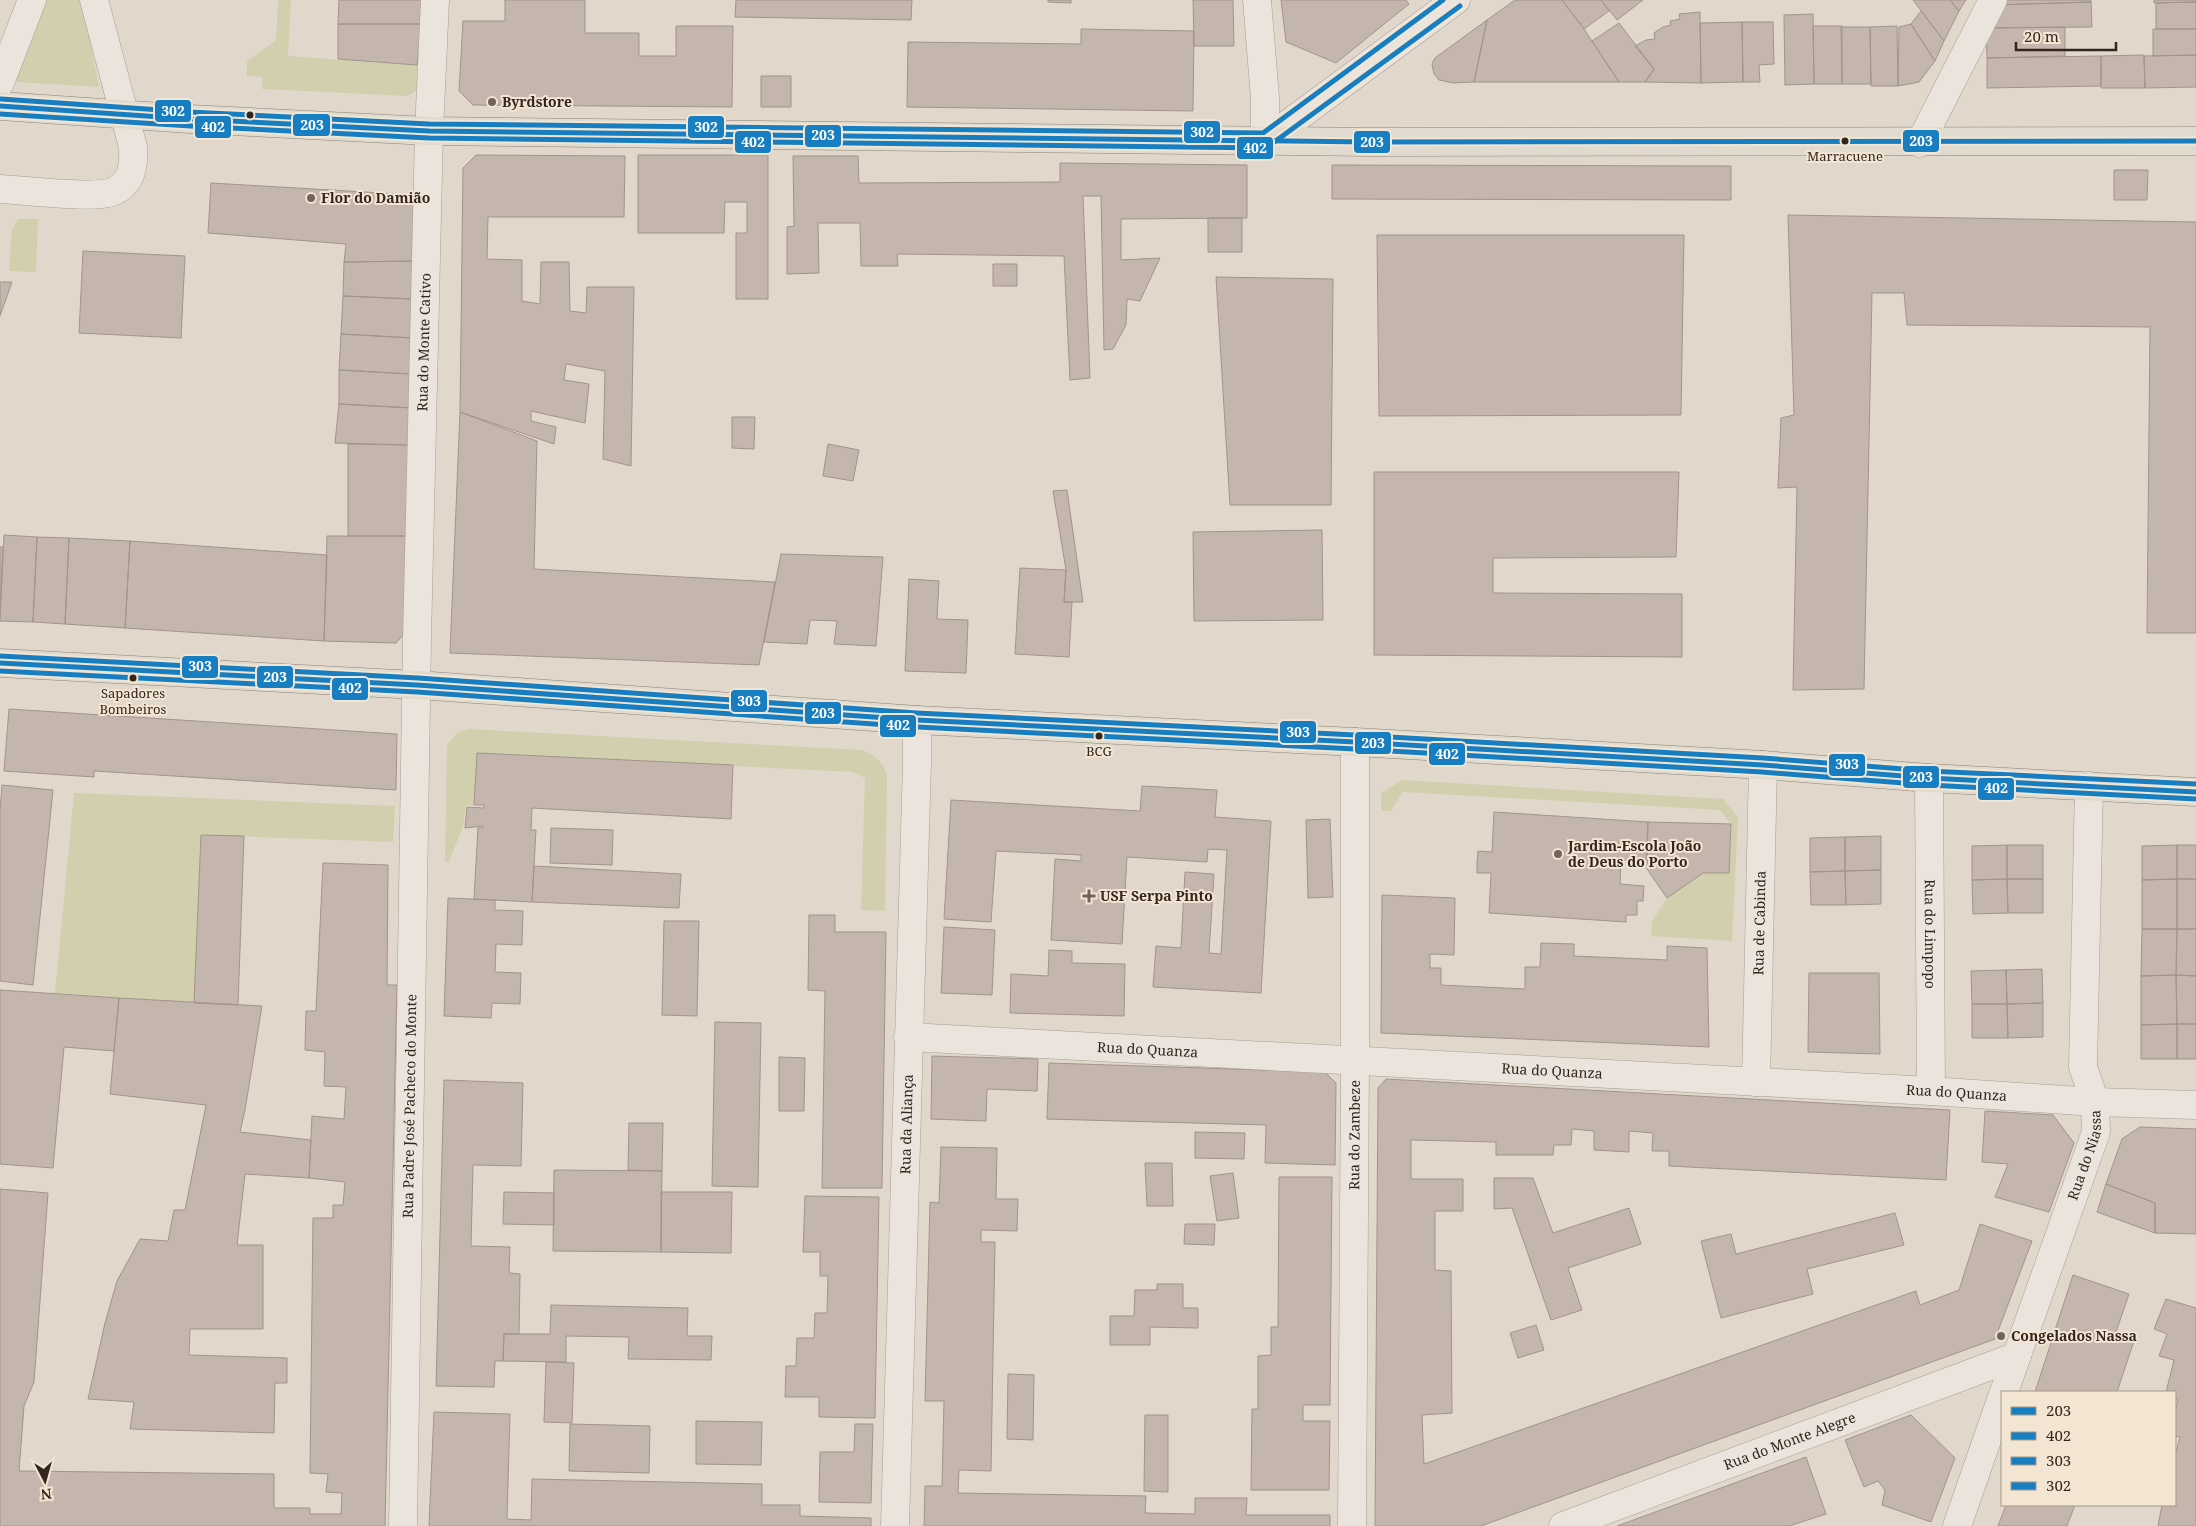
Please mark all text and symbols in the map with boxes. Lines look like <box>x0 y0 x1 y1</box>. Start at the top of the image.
scale bar <box>2016 20 2116 52</box>
text: 20 m <box>2024 26 2059 46</box>
place label: Byrdstore <box>502 92 572 111</box>
marker: Byrdstore <box>486 96 498 108</box>
line badge: 302 <box>154 99 192 123</box>
text: 302 <box>161 101 185 120</box>
unlabelled marker <box>245 110 255 120</box>
line badge: 203 <box>292 113 331 137</box>
line badge: 402 <box>194 115 232 139</box>
text: 203 <box>300 115 324 134</box>
line badge: 302 <box>687 115 725 139</box>
text: 402 <box>201 117 225 136</box>
text: 302 <box>694 117 718 136</box>
line badge: 302 <box>1183 120 1221 144</box>
text: 302 <box>1190 122 1214 141</box>
line badge: 203 <box>804 124 842 148</box>
text: 203 <box>811 125 835 144</box>
line badge: 203 <box>1902 129 1940 153</box>
line badge: 402 <box>734 130 772 154</box>
line badge: 203 <box>1353 130 1391 154</box>
text: 203 <box>1909 131 1933 150</box>
text: 402 <box>741 132 765 151</box>
text: 203 <box>1360 132 1384 151</box>
line badge: 402 <box>1236 136 1274 160</box>
marker: Marracuene <box>1840 136 1850 146</box>
text: 402 <box>1243 138 1267 157</box>
place label: Marracuene <box>1807 147 1883 165</box>
place label: Flor do Damião <box>321 188 430 207</box>
marker: Flor do Damião <box>305 192 317 204</box>
street label: Rua do Monte Cativo <box>412 273 435 412</box>
line badge: 303 <box>181 655 219 679</box>
text: 303 <box>188 656 212 675</box>
line badge: 203 <box>256 665 294 689</box>
text: 203 <box>263 667 287 686</box>
marker: Sapadores Bombeiros <box>128 673 138 683</box>
line badge: 402 <box>331 677 369 701</box>
text: 402 <box>338 678 362 697</box>
place label: Sapadores Bombeiros <box>100 684 167 718</box>
line badge: 303 <box>730 689 768 713</box>
text: 303 <box>737 691 761 710</box>
line badge: 203 <box>804 701 842 725</box>
text: 203 <box>811 703 835 722</box>
line badge: 402 <box>879 714 917 738</box>
text: 402 <box>886 715 910 734</box>
line badge: 303 <box>1279 720 1317 744</box>
text: 303 <box>1286 722 1310 741</box>
marker: BCG <box>1094 731 1104 741</box>
line badge: 203 <box>1354 731 1392 755</box>
text: 203 <box>1361 733 1385 752</box>
place label: BCG <box>1086 742 1113 760</box>
line badge: 402 <box>1428 742 1466 766</box>
text: 402 <box>1435 744 1459 763</box>
line badge: 303 <box>1828 753 1866 777</box>
text: 303 <box>1835 754 1859 773</box>
line badge: 203 <box>1902 765 1940 789</box>
text: 203 <box>1909 767 1933 786</box>
line badge: 402 <box>1977 777 2015 801</box>
text: 402 <box>1984 778 2008 797</box>
place label: Jardim-Escola João de Deus do Porto <box>1567 836 1701 871</box>
marker: Jardim-Escola João de Deus do Porto <box>1552 848 1564 860</box>
street label: Rua de Cabinda <box>1748 870 1770 975</box>
street label: Rua do Limpopo <box>1921 879 1940 989</box>
place label: USF Serpa Pinto <box>1100 886 1213 905</box>
marker: USF Serpa Pinto <box>1082 889 1096 903</box>
street label: Rua Padre José Pacheco do Monte <box>398 994 420 1218</box>
street label: Rua do Quanza <box>1097 1037 1199 1061</box>
street label: Rua do Quanza <box>1501 1058 1603 1083</box>
street label: Rua da Aliança <box>895 1074 917 1174</box>
street label: Rua do Zambeze <box>1344 1080 1364 1190</box>
street label: Rua do Quanza <box>1906 1080 2008 1105</box>
street label: Rua do Niassa <box>2063 1110 2105 1202</box>
place label: Congelados Nassa <box>2011 1326 2137 1345</box>
marker: Congelados Nassa <box>1995 1330 2007 1342</box>
legend <box>2001 1391 2176 1506</box>
text: 203 <box>2046 1400 2071 1420</box>
street label: Rua do Monte Alegre <box>1721 1407 1858 1474</box>
text: 402 <box>2046 1425 2071 1445</box>
text: 303 <box>2046 1450 2071 1470</box>
north arrow <box>20 1456 70 1506</box>
text: 302 <box>2046 1475 2071 1495</box>
text: N <box>40 1484 53 1504</box>

